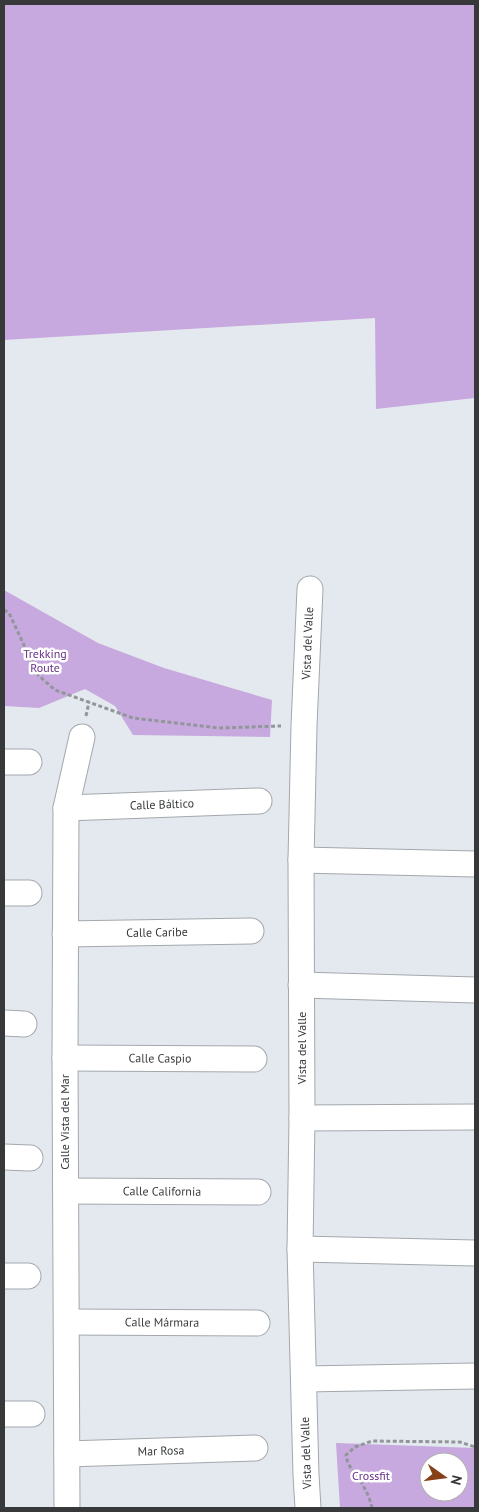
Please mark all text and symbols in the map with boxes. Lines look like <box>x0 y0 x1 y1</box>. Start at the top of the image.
street label: Vista del Valle <box>298 607 316 681</box>
park label: Trekking Route <box>23 646 67 675</box>
street label: Calle Báltico <box>130 795 194 813</box>
street label: Calle Caribe <box>126 924 188 940</box>
street label: Vista del Valle <box>294 1012 309 1085</box>
street label: Calle Caspio <box>129 1050 191 1066</box>
street label: Calle Vista del Mar <box>57 1074 72 1170</box>
street label: Calle California <box>123 1183 201 1199</box>
street label: Calle Mármara <box>125 1314 199 1330</box>
street label: Vista del Valle <box>297 1417 314 1490</box>
street label: Mar Rosa <box>137 1442 185 1459</box>
north arrow <box>419 1452 469 1502</box>
park label: Crossfit <box>352 1468 390 1483</box>
text: N <box>447 1474 466 1487</box>

